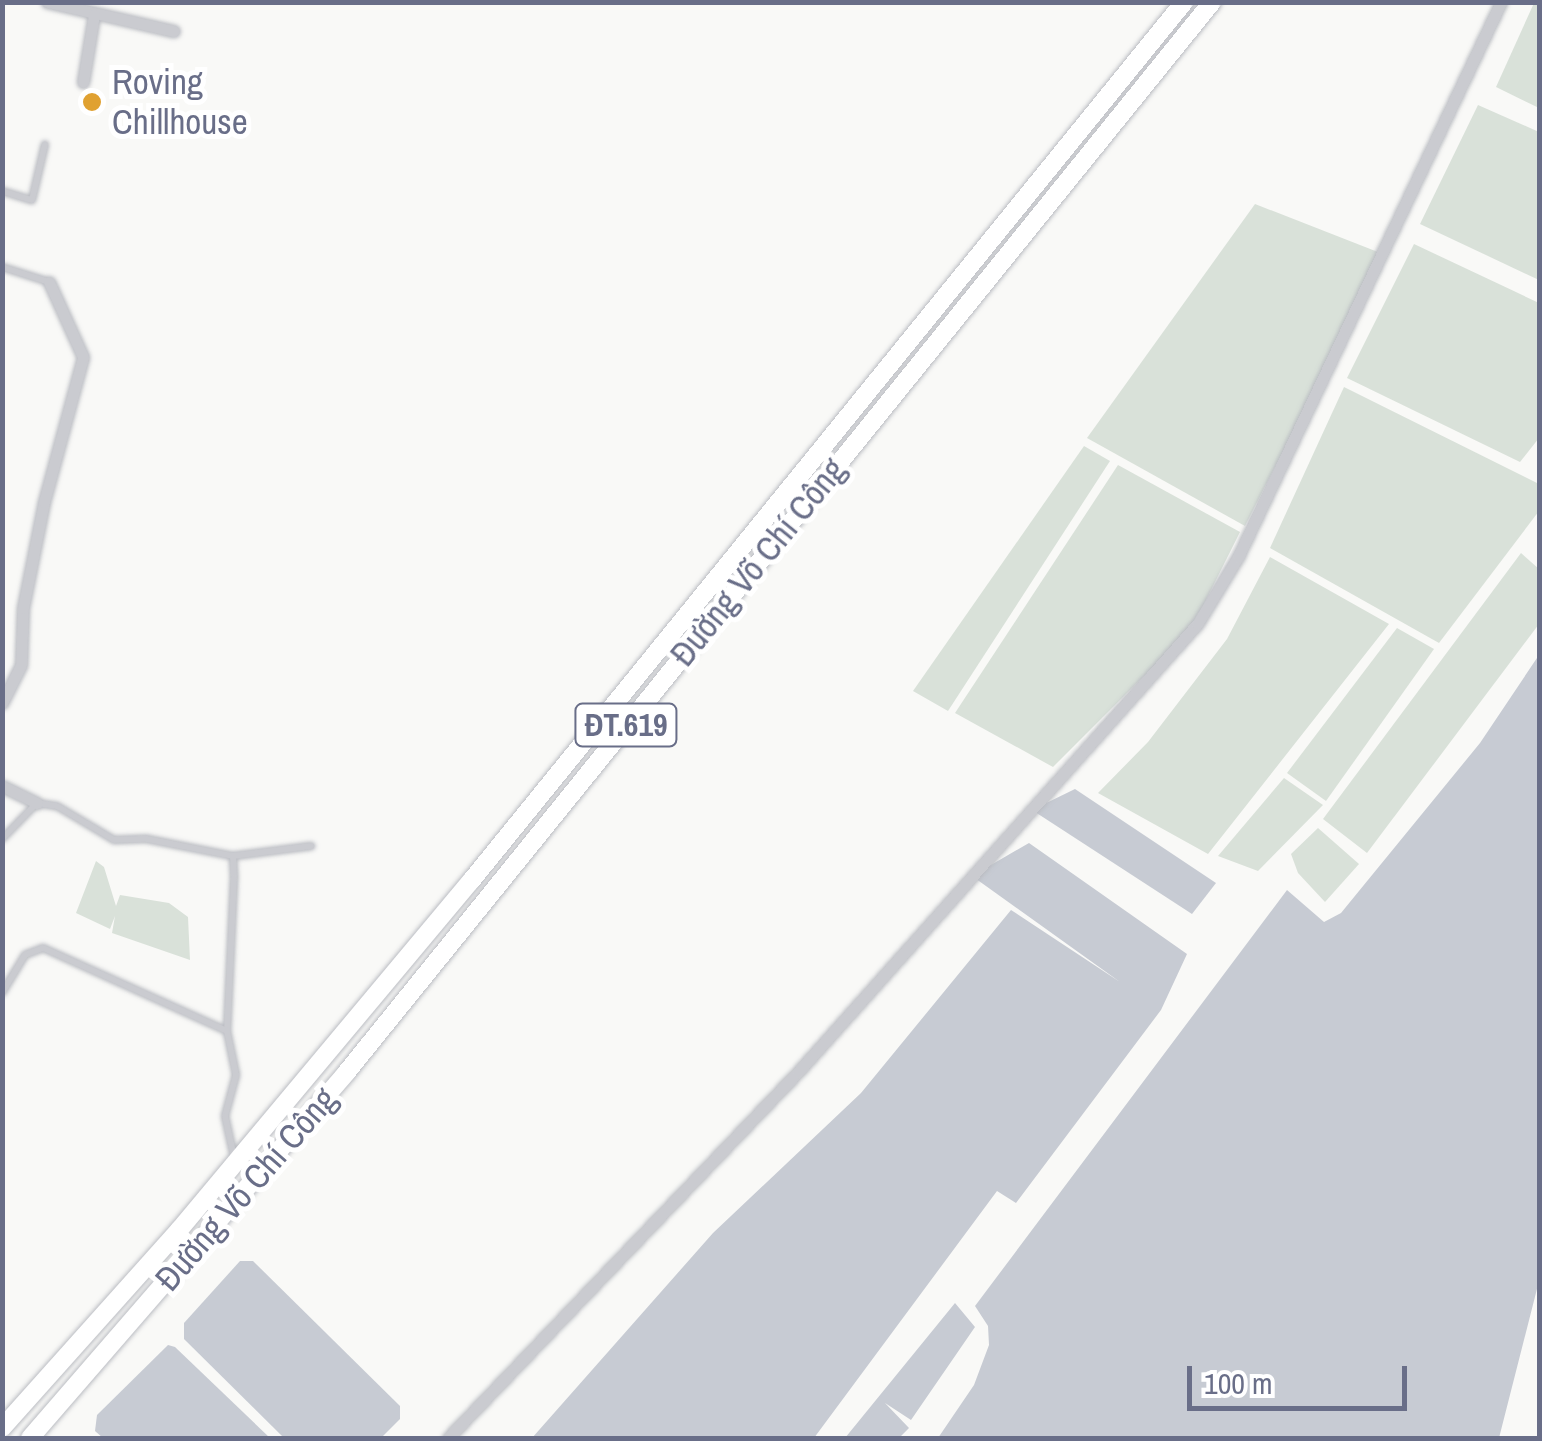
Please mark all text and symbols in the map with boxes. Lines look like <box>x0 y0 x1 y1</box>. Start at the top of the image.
place label: Roving Chillhouse <box>112 61 248 143</box>
marker: Roving Chillhouse <box>81 91 103 113</box>
street label: Đường Võ Chí Công <box>661 450 855 674</box>
road number: ĐT.619 <box>574 698 678 752</box>
street label: Đường Võ Chí Công <box>146 1079 346 1299</box>
scale bar <box>1192 1346 1412 1408</box>
text: 100 m <box>1204 1363 1272 1403</box>

